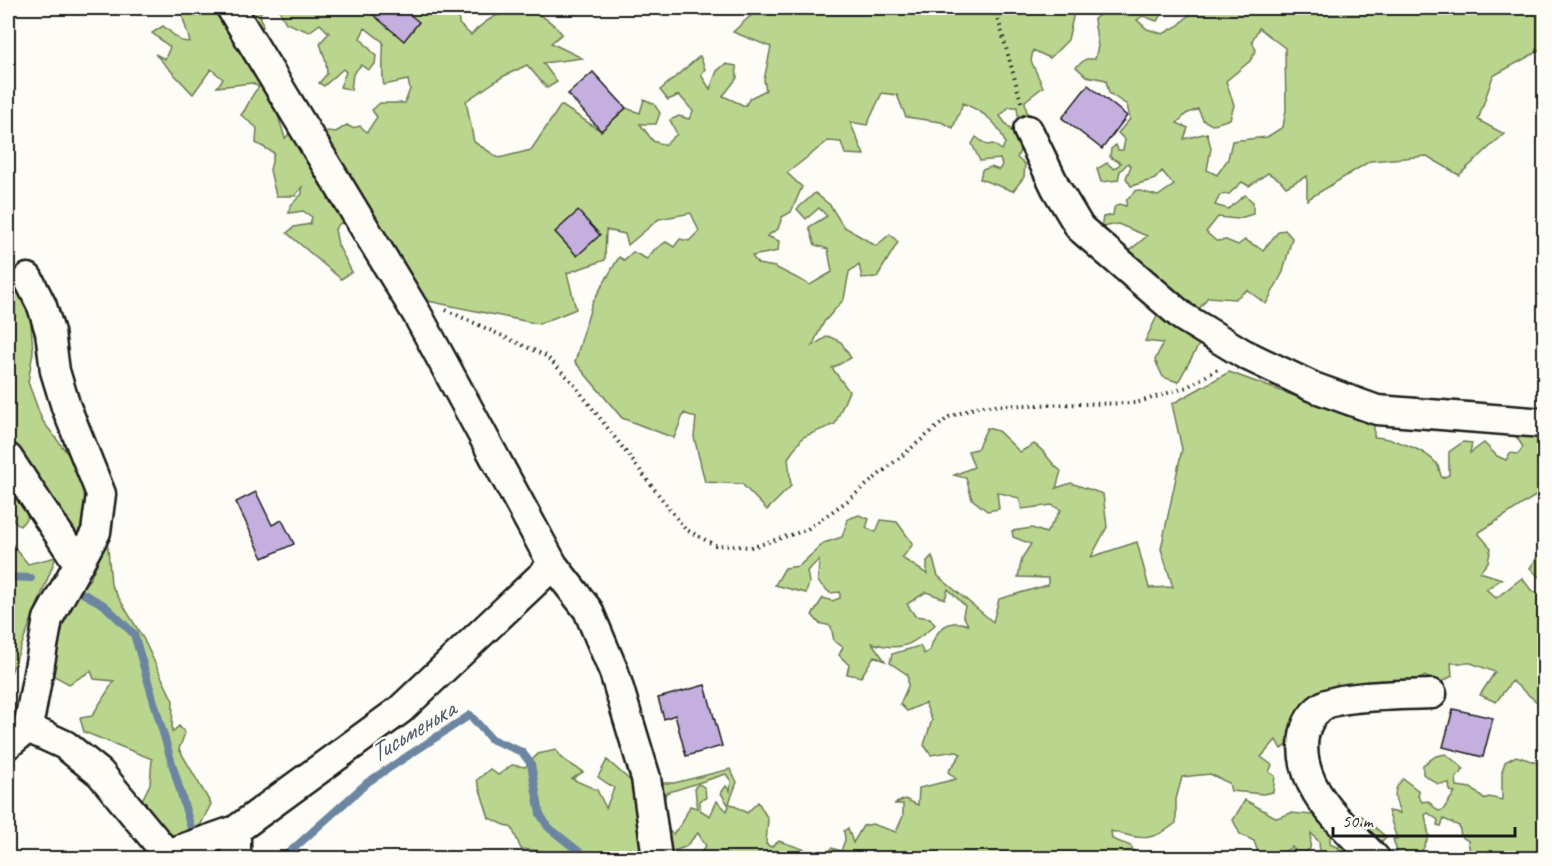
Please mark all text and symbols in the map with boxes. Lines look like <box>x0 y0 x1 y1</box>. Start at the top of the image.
water label: Тисьменька <box>363 691 464 770</box>
scale bar <box>1333 800 1514 838</box>
text: 50 m <box>1342 810 1375 832</box>

